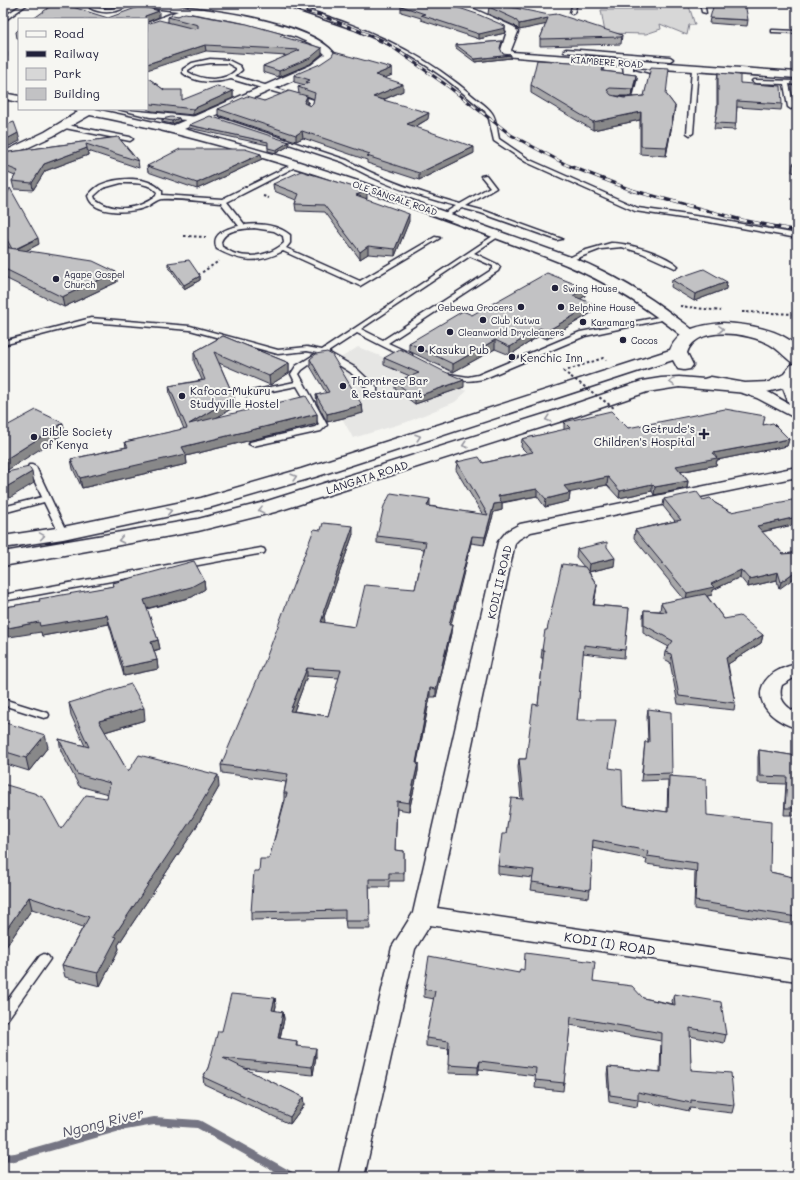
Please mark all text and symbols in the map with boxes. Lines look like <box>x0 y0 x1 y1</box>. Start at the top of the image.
legend <box>18 18 148 110</box>
text: Road <box>54 25 84 41</box>
text: Railway <box>54 45 99 61</box>
street label: KIAMBERE ROAD <box>570 54 644 70</box>
text: Park <box>54 65 81 81</box>
text: Building <box>54 85 100 101</box>
street label: OLE SANGALE ROAD <box>351 178 439 218</box>
place label: Agape Gospel Church <box>64 269 125 290</box>
marker: Agape Gospel Church <box>51 274 61 284</box>
marker: Swing House <box>550 283 560 293</box>
place label: Swing House <box>563 283 618 294</box>
place label: Gebewa Grocers <box>438 302 513 313</box>
marker: Gebewa Grocers <box>516 302 526 312</box>
marker: Belphine House <box>556 302 566 312</box>
place label: Belphine House <box>569 302 636 313</box>
marker: Club Kutwa <box>478 315 488 325</box>
place label: Club Kutwa <box>491 315 541 326</box>
marker: Karamarg <box>578 317 588 327</box>
place label: Karamarg <box>591 317 635 328</box>
one-way arrow <box>718 325 724 333</box>
marker: Cleanworld Drycleaners <box>445 327 455 337</box>
place label: Cleanworld Drycleaners <box>458 327 564 338</box>
marker: Cocos <box>618 335 628 345</box>
place label: Cocos <box>631 335 658 346</box>
place label: Kasuku Pub <box>429 342 489 357</box>
marker: Kasuku Pub <box>416 344 426 354</box>
place label: Kenchic Inn <box>520 350 583 365</box>
marker: Kenchic Inn <box>507 352 517 362</box>
place label: Thorntree Bar & Restaurant <box>351 373 428 401</box>
one-way arrow <box>669 378 675 387</box>
marker: Thorntree Bar & Restaurant <box>338 381 348 391</box>
place label: Kafoca-Mukuru Studyville Hostel <box>190 383 279 411</box>
marker: Kafoca-Mukuru Studyville Hostel <box>177 391 187 401</box>
one-way arrow <box>544 414 551 423</box>
place label: Getrude's Children's Hospital <box>594 421 695 449</box>
place label: Bible Society of Kenya <box>42 424 112 452</box>
marker: Getrude's Children's Hospital <box>698 428 710 440</box>
marker: Bible Society of Kenya <box>29 432 39 442</box>
one-way arrow <box>415 433 422 442</box>
one-way arrow <box>462 440 469 449</box>
street label: LANGATA ROAD <box>324 457 410 497</box>
one-way arrow <box>291 473 298 482</box>
one-way arrow <box>258 505 265 513</box>
one-way arrow <box>166 507 172 515</box>
one-way arrow <box>38 532 45 541</box>
one-way arrow <box>118 535 124 544</box>
street label: KODI II ROAD <box>483 544 515 620</box>
street label: KODI (I) ROAD <box>563 927 657 959</box>
water label: Ngong River <box>60 1103 146 1141</box>

